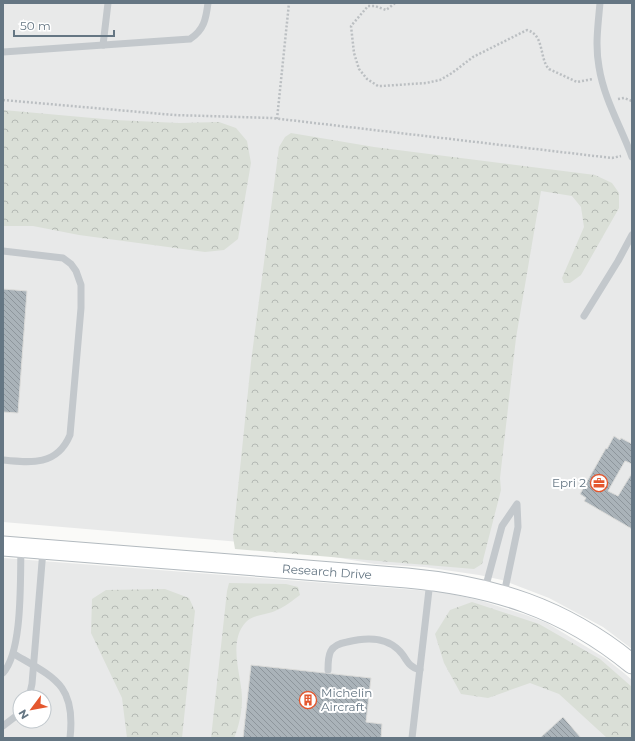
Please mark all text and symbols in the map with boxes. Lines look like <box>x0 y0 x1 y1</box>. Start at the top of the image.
scale bar <box>14 12 114 38</box>
text: 50 m <box>20 18 51 33</box>
office icon: Epri 2 <box>589 473 609 493</box>
place label: Epri 2 <box>552 475 586 490</box>
street label: Research Drive <box>282 561 372 582</box>
place label: Michelin Aircraft <box>321 685 372 714</box>
north arrow <box>12 689 52 729</box>
building icon: Michelin Aircraft <box>298 690 318 710</box>
text: N <box>15 707 32 722</box>

